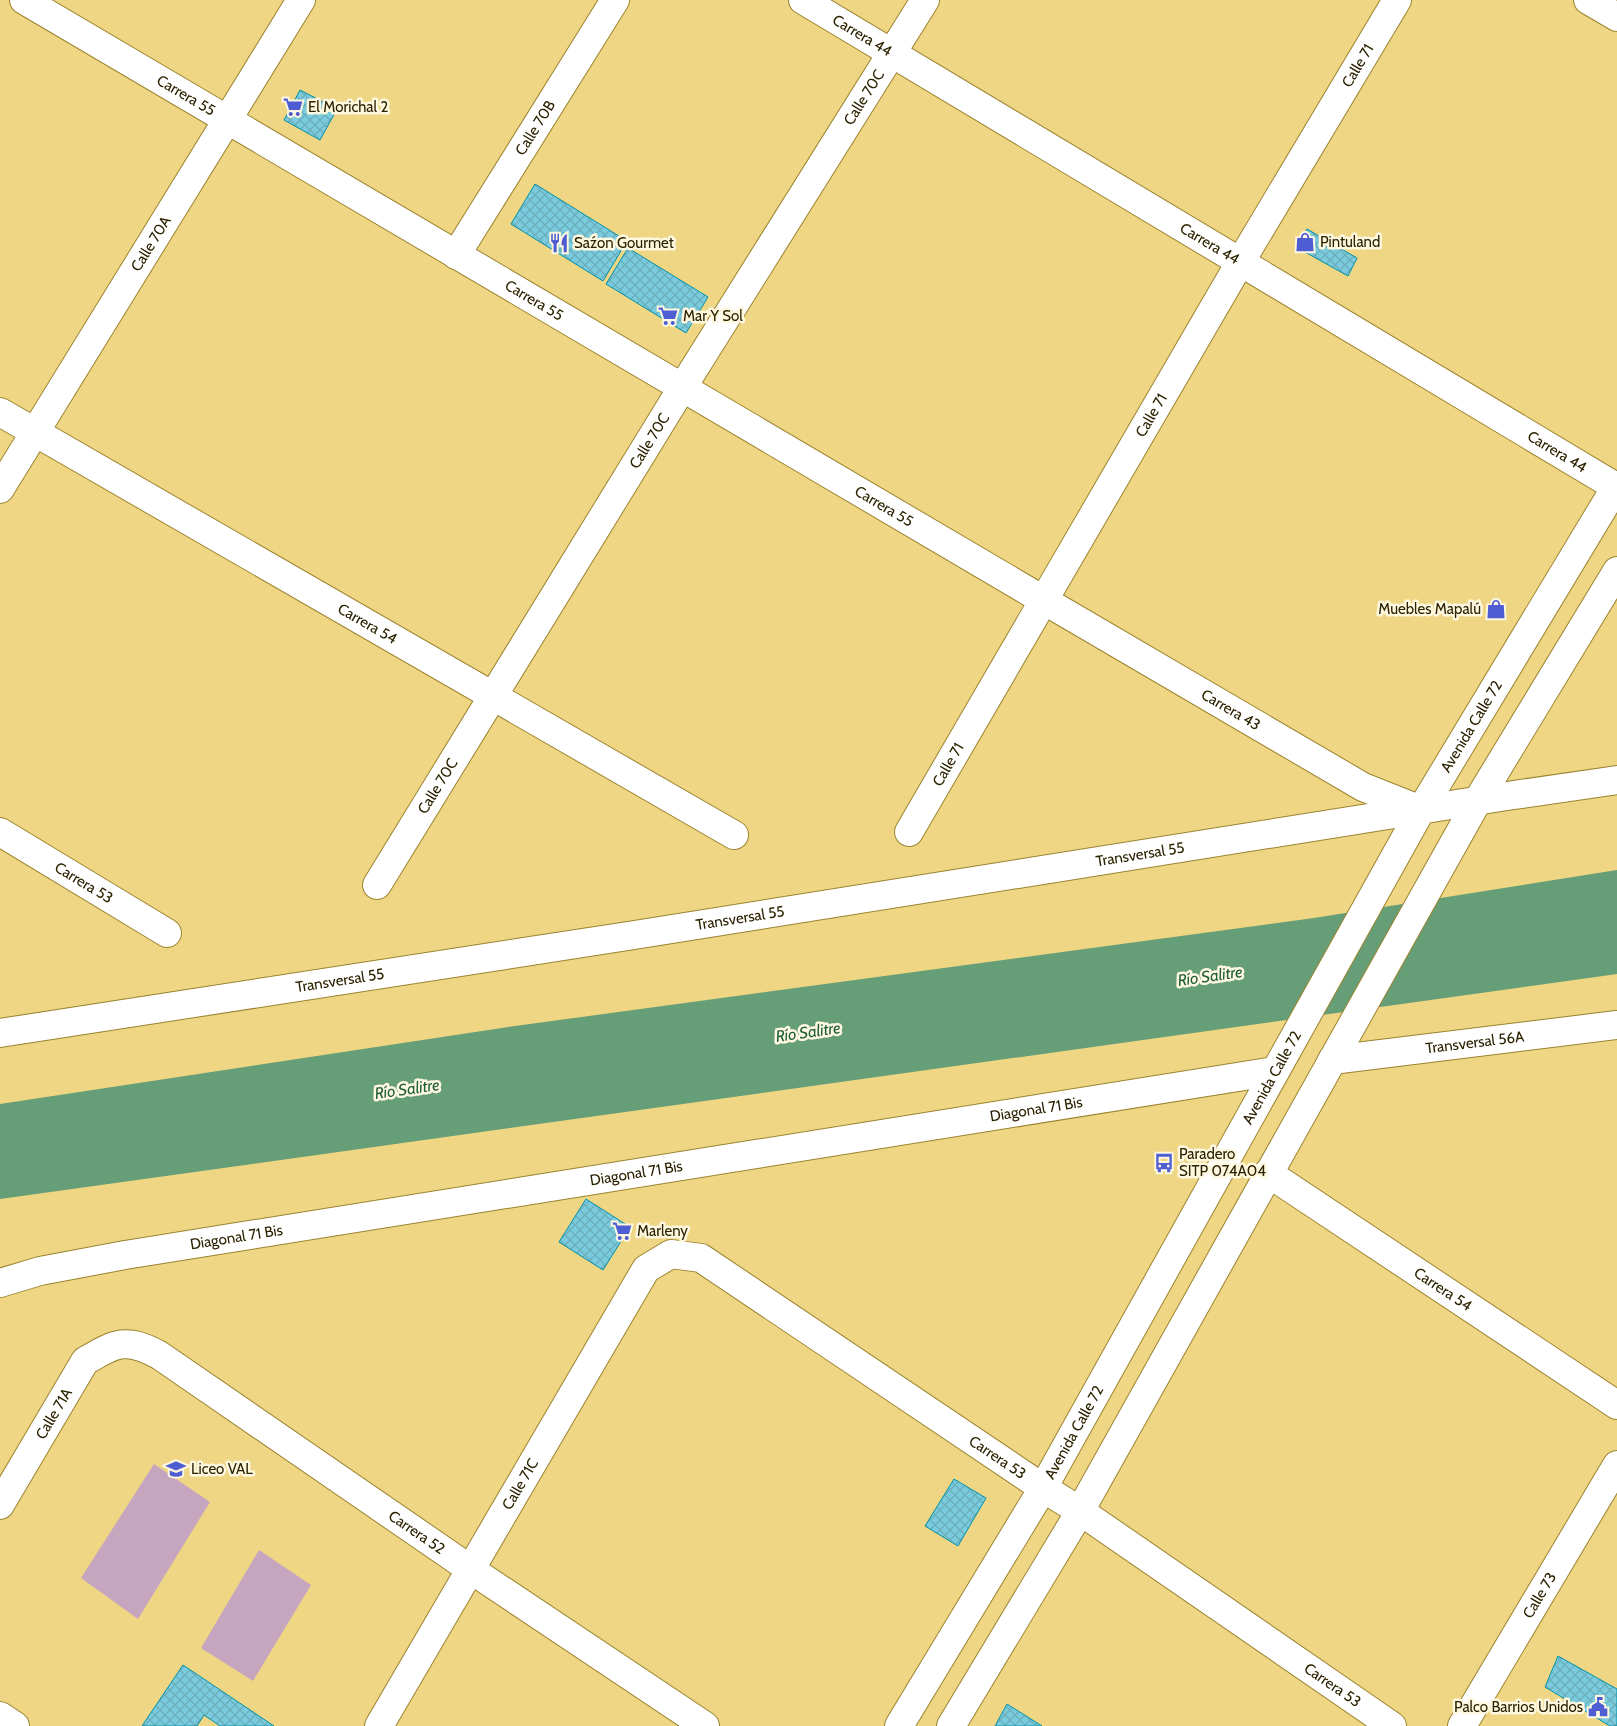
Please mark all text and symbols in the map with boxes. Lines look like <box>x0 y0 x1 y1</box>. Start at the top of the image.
street label: Carrera 44 <box>829 11 895 60</box>
street label: Calle 71 <box>1338 41 1377 91</box>
street label: Calle 70C <box>840 66 888 128</box>
street label: Carrera 55 <box>153 71 219 120</box>
supermarket icon: El Morichal 2 <box>282 96 304 118</box>
street label: Calle 70B <box>511 97 559 159</box>
place label: El Morichal 2 <box>308 98 388 116</box>
street label: Calle 70A <box>127 212 175 275</box>
street label: Carrera 44 <box>1177 219 1243 268</box>
shop icon: Pintuland <box>1294 231 1316 253</box>
restaurant icon: Saźon Gourmet <box>548 232 570 254</box>
place label: Pintuland <box>1320 233 1380 251</box>
place label: Saźon Gourmet <box>574 234 674 252</box>
street label: Carrera 55 <box>502 276 567 325</box>
supermarket icon: Mar Y Sol <box>657 305 679 327</box>
place label: Mar Y Sol <box>683 307 743 325</box>
street label: Calle 71 <box>1132 390 1171 440</box>
street label: Calle 70C <box>626 410 673 472</box>
street label: Carrera 44 <box>1524 427 1590 477</box>
street label: Carrera 55 <box>852 482 917 530</box>
shop icon: Muebles Mapalú <box>1485 598 1507 620</box>
street label: Carrera 54 <box>335 600 400 648</box>
place label: Muebles Mapalú <box>1378 600 1481 618</box>
street label: Avenida Calle 72 <box>1437 677 1506 776</box>
street label: Carrera 43 <box>1198 685 1264 734</box>
street label: Calle 71 <box>929 740 968 789</box>
street label: Calle 70C <box>414 755 461 817</box>
street label: Transversal 55 <box>1095 839 1186 870</box>
street label: Carrera 53 <box>51 858 116 907</box>
street label: Transversal 55 <box>695 902 786 934</box>
water label: Río Salitre <box>1176 962 1244 990</box>
street label: Transversal 55 <box>294 965 386 996</box>
water label: Río Salitre <box>774 1018 842 1046</box>
street label: Transversal 56A <box>1425 1027 1526 1057</box>
street label: Avenida Calle 72 <box>1239 1028 1305 1127</box>
water label: Río Salitre <box>373 1075 441 1103</box>
street label: Diagonal 71 Bis <box>989 1093 1084 1125</box>
place label: Paradero SITP 074A04 <box>1179 1145 1266 1180</box>
bus stop icon: Paradero SITP 074A04 <box>1153 1152 1175 1174</box>
street label: Diagonal 71 Bis <box>589 1157 684 1189</box>
supermarket icon: Marleny <box>611 1220 633 1242</box>
street label: Diagonal 71 Bis <box>189 1221 284 1253</box>
place label: Marleny <box>637 1222 688 1240</box>
street label: Carrera 54 <box>1411 1264 1475 1315</box>
street label: Avenida Calle 72 <box>1041 1382 1107 1482</box>
street label: Calle 71A <box>32 1384 76 1442</box>
street label: Carrera 53 <box>966 1432 1029 1483</box>
street label: Calle 71C <box>498 1455 542 1513</box>
school or university icon: Liceo VAL <box>165 1458 187 1480</box>
place label: Liceo VAL <box>191 1460 253 1478</box>
street label: Carrera 52 <box>385 1507 449 1558</box>
street label: Calle 73 <box>1519 1569 1560 1621</box>
street label: Carrera 53 <box>1301 1659 1364 1711</box>
public building icon: Palco Barrios Unidos <box>1587 1696 1609 1718</box>
place label: Palco Barrios Unidos <box>1454 1698 1583 1716</box>

